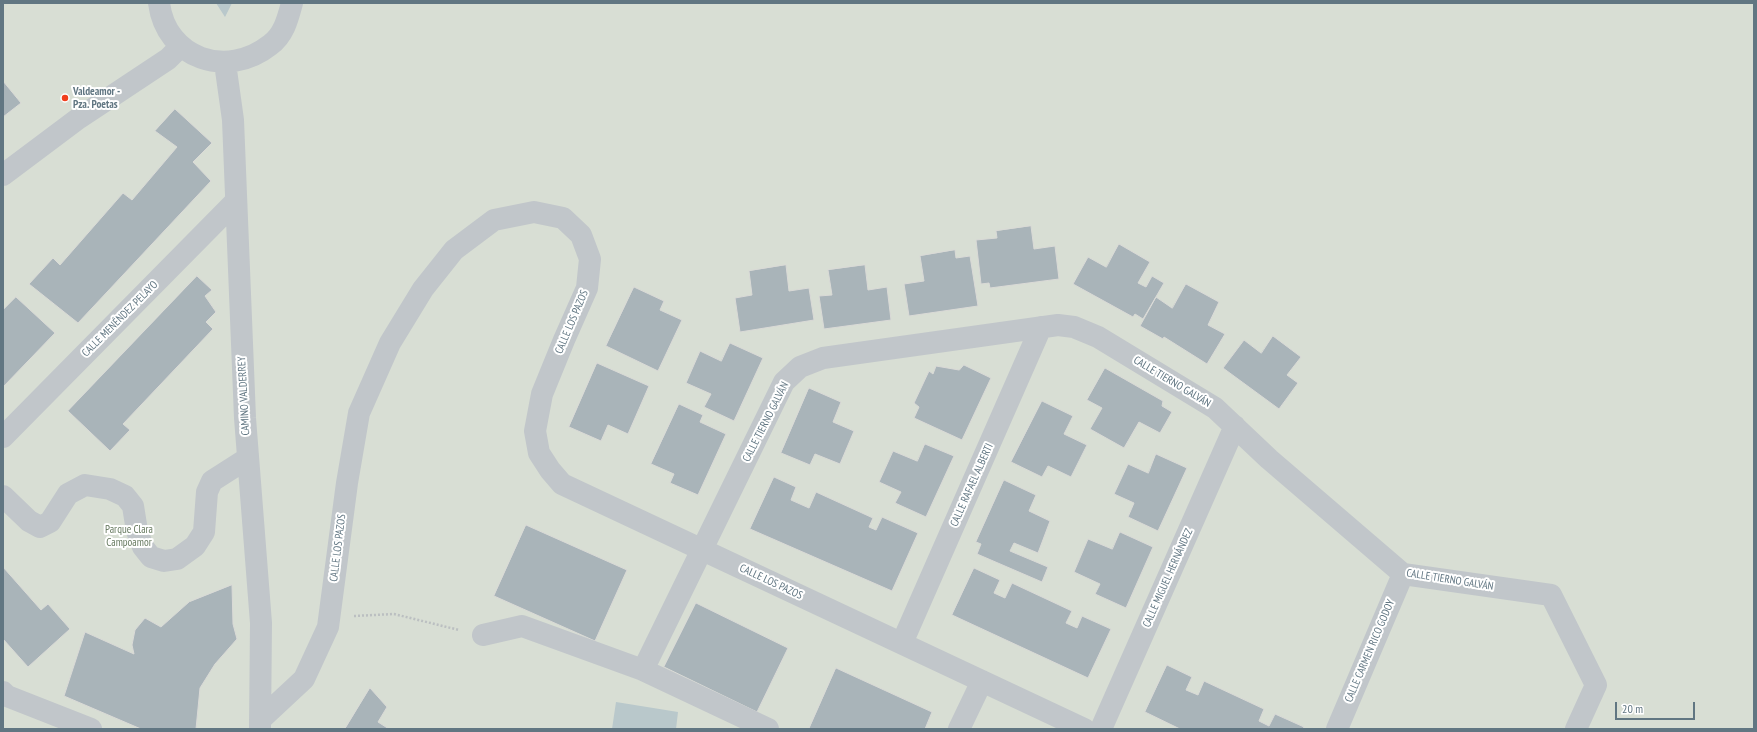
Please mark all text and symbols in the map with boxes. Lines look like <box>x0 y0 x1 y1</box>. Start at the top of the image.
place label: Valdeamor - Pza. Poetas <box>73 85 120 111</box>
marker: Valdeamor - Pza. Poetas <box>60 93 70 103</box>
street label: CALLE MENÉNDEZ PELAYO <box>79 278 161 360</box>
street label: CALLE LOS PAZOS <box>553 288 591 356</box>
street label: CALLE TIERNO GALVÁN <box>1131 354 1213 410</box>
street label: CAMINO VALDERREY <box>235 356 253 436</box>
street label: CALLE TIERNO GALVÁN <box>740 380 792 464</box>
street label: CALLE RAFAEL ALBERTI <box>948 441 996 529</box>
street label: CALLE LOS PAZOS <box>327 513 349 583</box>
park label: Parque Clara Campoamor <box>105 523 153 549</box>
street label: CALLE MIGUEL HERNÁNDEZ <box>1140 527 1196 629</box>
street label: CALLE LOS PAZOS <box>737 562 805 602</box>
street label: CALLE TIERNO GALVÁN <box>1406 567 1494 593</box>
street label: CALLE CARMEN RICO GODOY <box>1342 598 1398 704</box>
scale bar <box>1617 694 1697 720</box>
text: 20 m <box>1622 701 1643 716</box>

